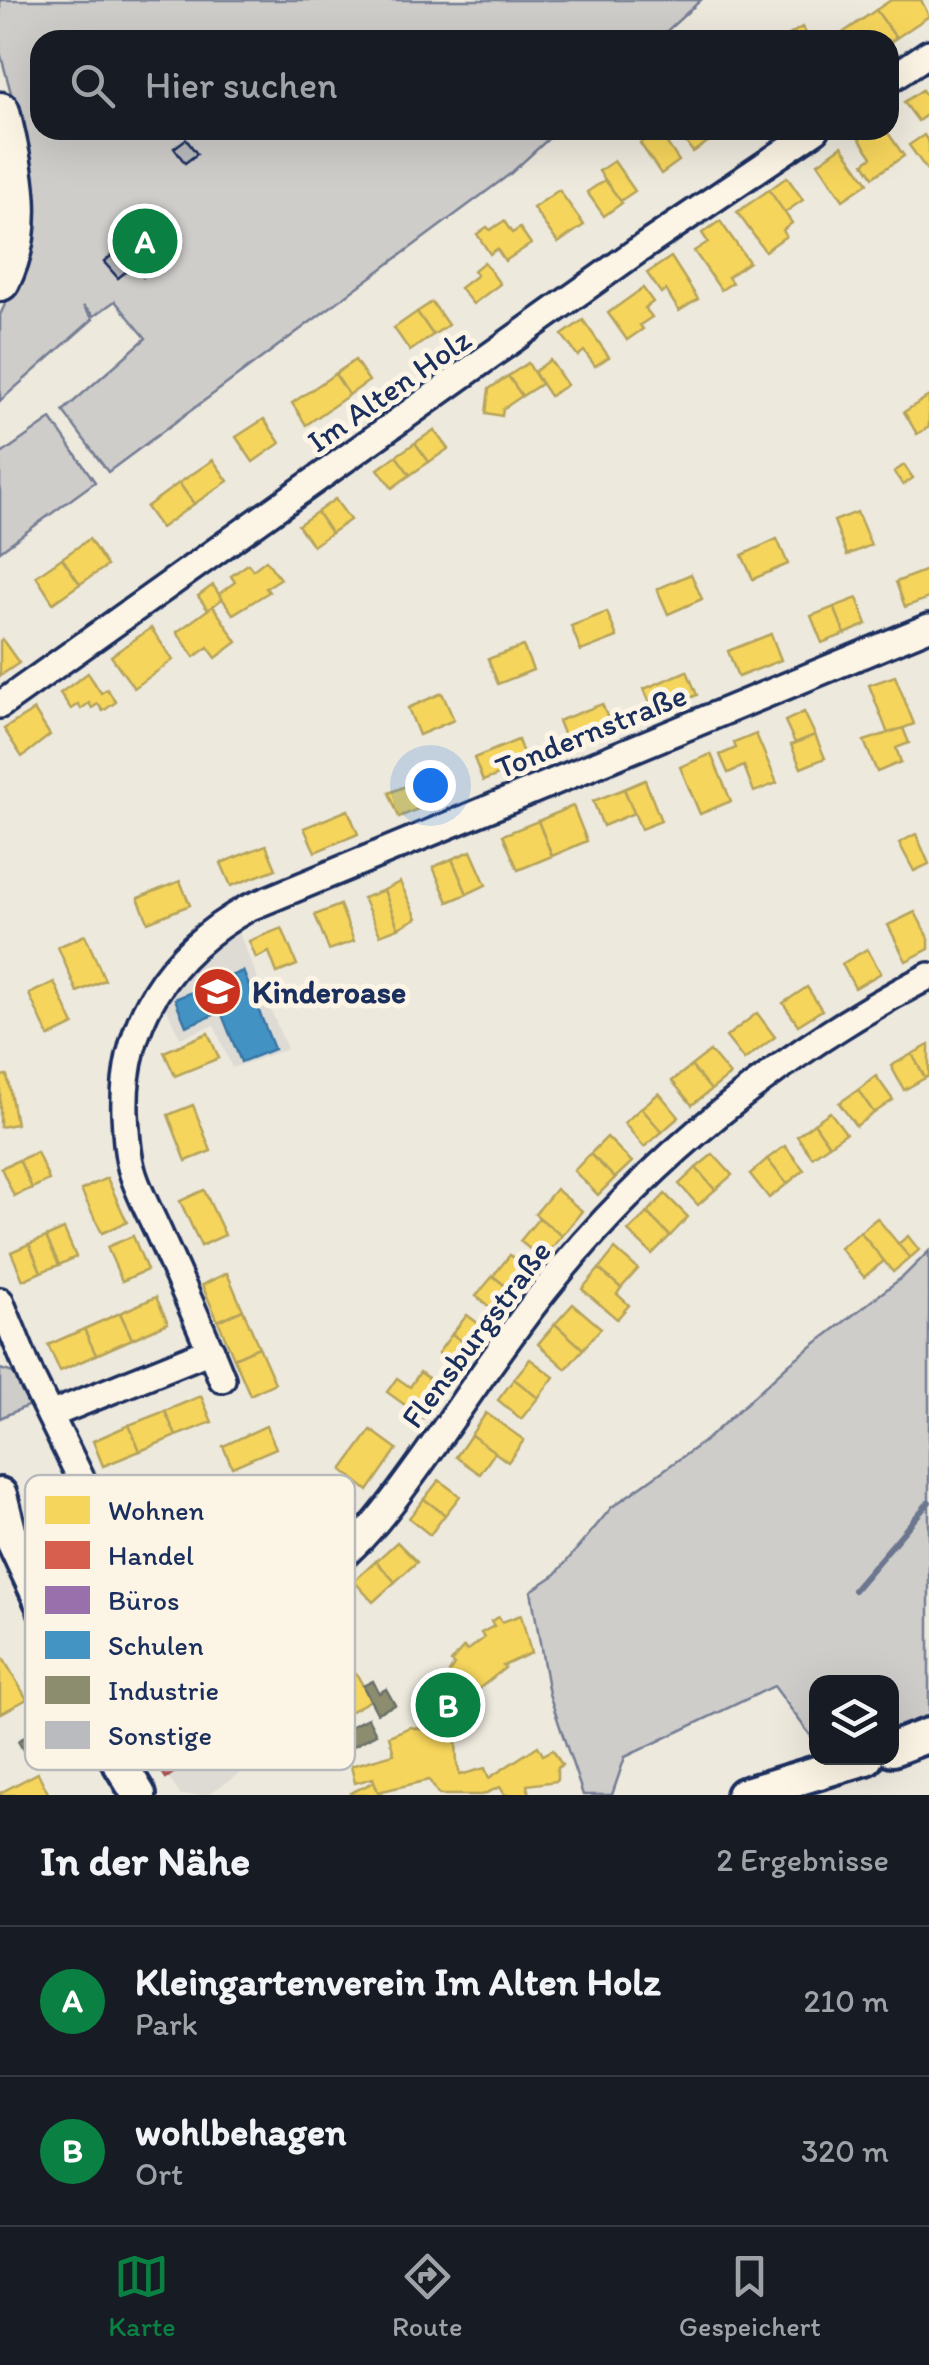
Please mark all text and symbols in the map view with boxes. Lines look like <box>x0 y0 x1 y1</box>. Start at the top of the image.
search box <box>30 30 899 140</box>
icon: search <box>65 58 120 113</box>
text: Hier suchen <box>145 62 337 108</box>
pin: A <box>112 204 178 278</box>
street label: Im Alten Holz <box>300 320 478 460</box>
street label: Tondernstraße <box>490 675 692 787</box>
your location <box>405 760 456 811</box>
school or university icon: Kinderoase <box>191 966 243 1018</box>
place label: Kinderoase <box>252 973 406 1011</box>
street label: Flensburgstraße <box>393 1233 559 1435</box>
legend <box>25 1475 355 1770</box>
text: Wohnen <box>108 1493 205 1527</box>
text: Handel <box>108 1538 194 1572</box>
text: Büros <box>108 1583 179 1617</box>
text: Schulen <box>108 1628 204 1662</box>
pin: B <box>416 1668 480 1742</box>
text: Industrie <box>108 1673 219 1707</box>
map controls <box>809 1675 899 1765</box>
button: layers <box>809 1675 899 1765</box>
text: Sonstige <box>108 1718 212 1752</box>
text: In der Nähe <box>40 1835 250 1886</box>
text: 2 Ergebnisse <box>716 1841 889 1879</box>
text: Kleingartenverein Im Alten Holz <box>135 1959 661 2005</box>
text: A <box>62 1982 83 2020</box>
text: 210 m <box>803 1982 889 2020</box>
text: Park <box>135 2005 198 2043</box>
text: wohlbehagen <box>135 2109 347 2155</box>
text: B <box>62 2132 83 2170</box>
text: 320 m <box>801 2132 889 2170</box>
text: Ort <box>135 2155 183 2193</box>
tab: Karte <box>108 2249 176 2343</box>
tab: Route <box>392 2249 462 2343</box>
tab: Gespeichert <box>679 2249 821 2343</box>

